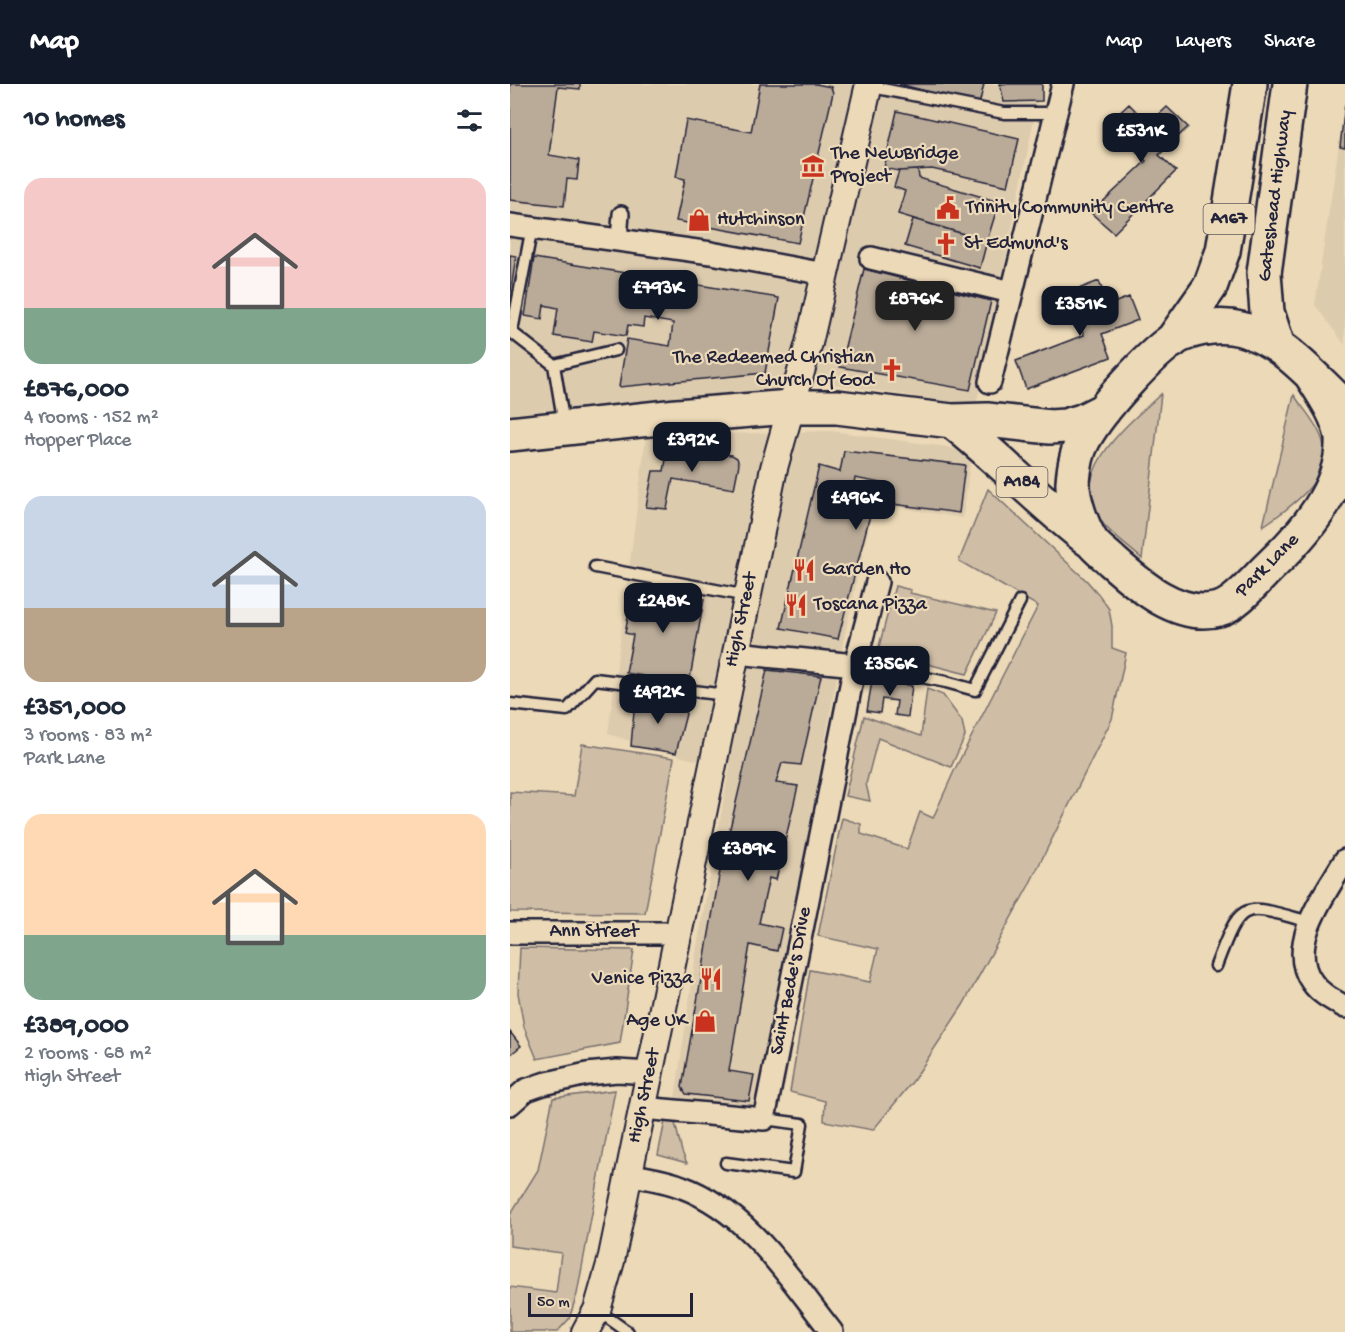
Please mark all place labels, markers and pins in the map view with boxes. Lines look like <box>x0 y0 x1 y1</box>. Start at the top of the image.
pin: £531K <box>1099 113 1183 164</box>
place label: The NewBridge Project <box>830 143 959 189</box>
museum icon: The NewBridge Project <box>800 153 826 179</box>
public building icon: Trinity Community Centre <box>935 195 961 221</box>
place label: Trinity Community Centre <box>965 197 1174 220</box>
shop icon: Hutchinson <box>686 207 712 233</box>
place label: Hutchinson <box>717 209 805 232</box>
church icon: St Edmund's <box>933 231 959 257</box>
place label: St Edmund's <box>964 233 1068 256</box>
pin: £793K <box>616 270 700 321</box>
pin: £876K <box>873 281 957 332</box>
pin: £351K <box>1038 286 1122 337</box>
place label: The Redeemed Christian Church Of God <box>672 347 876 393</box>
church icon: The Redeemed Christian Church Of God <box>879 357 905 383</box>
pin: £392K <box>650 422 734 473</box>
pin: £496K <box>814 480 898 531</box>
restaurant icon: Garden Ho <box>791 557 817 583</box>
place label: Garden Ho <box>822 559 911 582</box>
pin: £248K <box>621 583 705 634</box>
restaurant icon: Toscana Pizza <box>783 592 809 618</box>
place label: Toscana Pizza <box>813 594 928 617</box>
pin: £356K <box>848 646 932 697</box>
pin: £492K <box>616 674 700 725</box>
pin: £389K <box>706 831 790 882</box>
restaurant icon: Venice Pizza <box>698 966 724 992</box>
place label: Venice Pizza <box>591 968 694 991</box>
shop icon: Age UK <box>692 1008 718 1034</box>
place label: Age UK <box>626 1010 689 1033</box>

